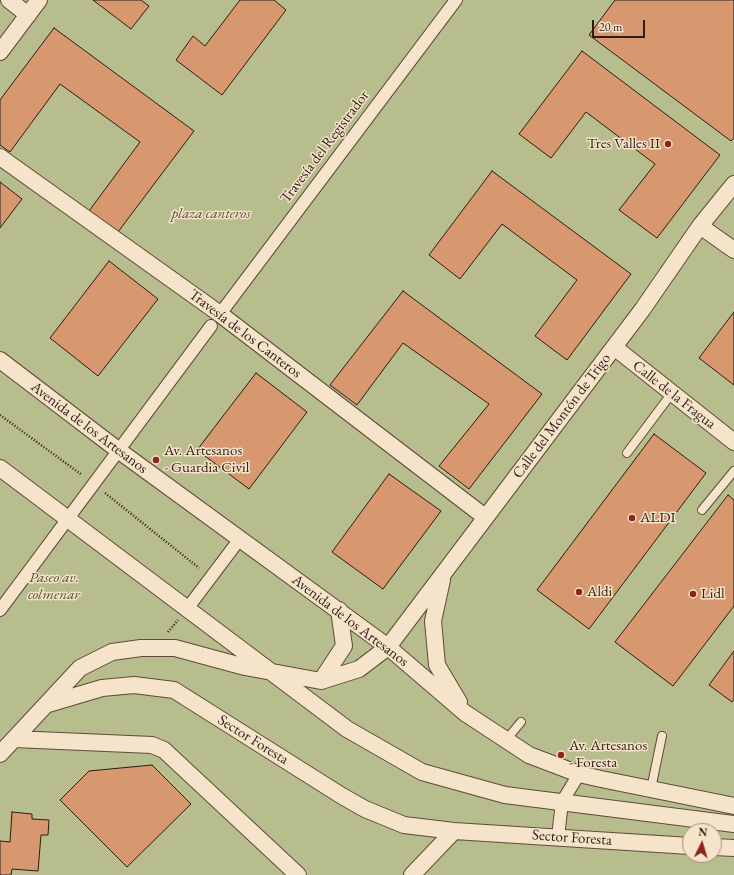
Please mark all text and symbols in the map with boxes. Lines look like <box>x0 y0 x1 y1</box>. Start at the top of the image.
scale bar <box>594 12 647 38</box>
text: 20 m <box>599 19 622 35</box>
street label: Travesía del Registrador <box>277 87 373 207</box>
place label: Tres Valles II <box>587 135 660 153</box>
marker: Tres Valles II <box>663 139 673 149</box>
park label: plaza canteros <box>172 205 250 223</box>
street label: Travesía de los Canteros <box>185 286 305 382</box>
street label: Calle del Montón de Trigo <box>509 350 615 482</box>
street label: Calle de la Fragua <box>629 357 719 433</box>
street label: Avenida de los Artesanos <box>27 378 151 478</box>
place label: Av. Artesanos - Guardia Civil <box>164 442 249 477</box>
marker: Av. Artesanos - Guardia Civil <box>151 455 161 465</box>
place label: ALDI <box>640 509 676 527</box>
marker: ALDI <box>627 513 637 523</box>
park label: Paseo av. colmenar <box>28 569 80 604</box>
street label: Avenida de los Artesanos <box>288 571 412 671</box>
place label: Aldi <box>587 583 612 601</box>
place label: Lidl <box>701 585 725 603</box>
marker: Aldi <box>574 587 584 597</box>
marker: Lidl <box>688 589 698 599</box>
street label: Sector Foresta <box>214 711 292 769</box>
place label: Av. Artesanos - Foresta <box>569 737 647 772</box>
marker: Av. Artesanos - Foresta <box>556 750 566 760</box>
north arrow <box>682 823 722 863</box>
text: N <box>698 825 708 839</box>
street label: Sector Foresta <box>531 826 613 850</box>

